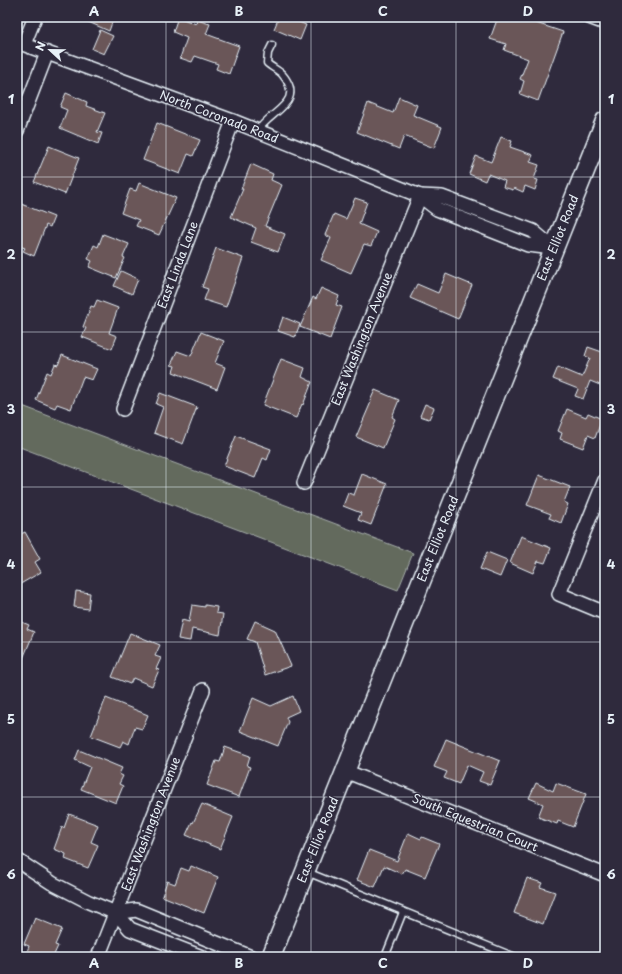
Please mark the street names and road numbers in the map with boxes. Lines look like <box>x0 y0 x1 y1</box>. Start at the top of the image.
street label: North Coronado Road <box>157 85 281 147</box>
street label: East Elliot Road <box>532 192 582 283</box>
street label: East Linda Lane <box>152 218 202 311</box>
street label: East Washington Avenue <box>326 269 396 408</box>
street label: East Elliot Road <box>412 493 462 584</box>
street label: East Washington Avenue <box>116 754 184 893</box>
street label: South Equestrian Court <box>410 789 541 856</box>
street label: East Elliot Road <box>292 794 342 885</box>

